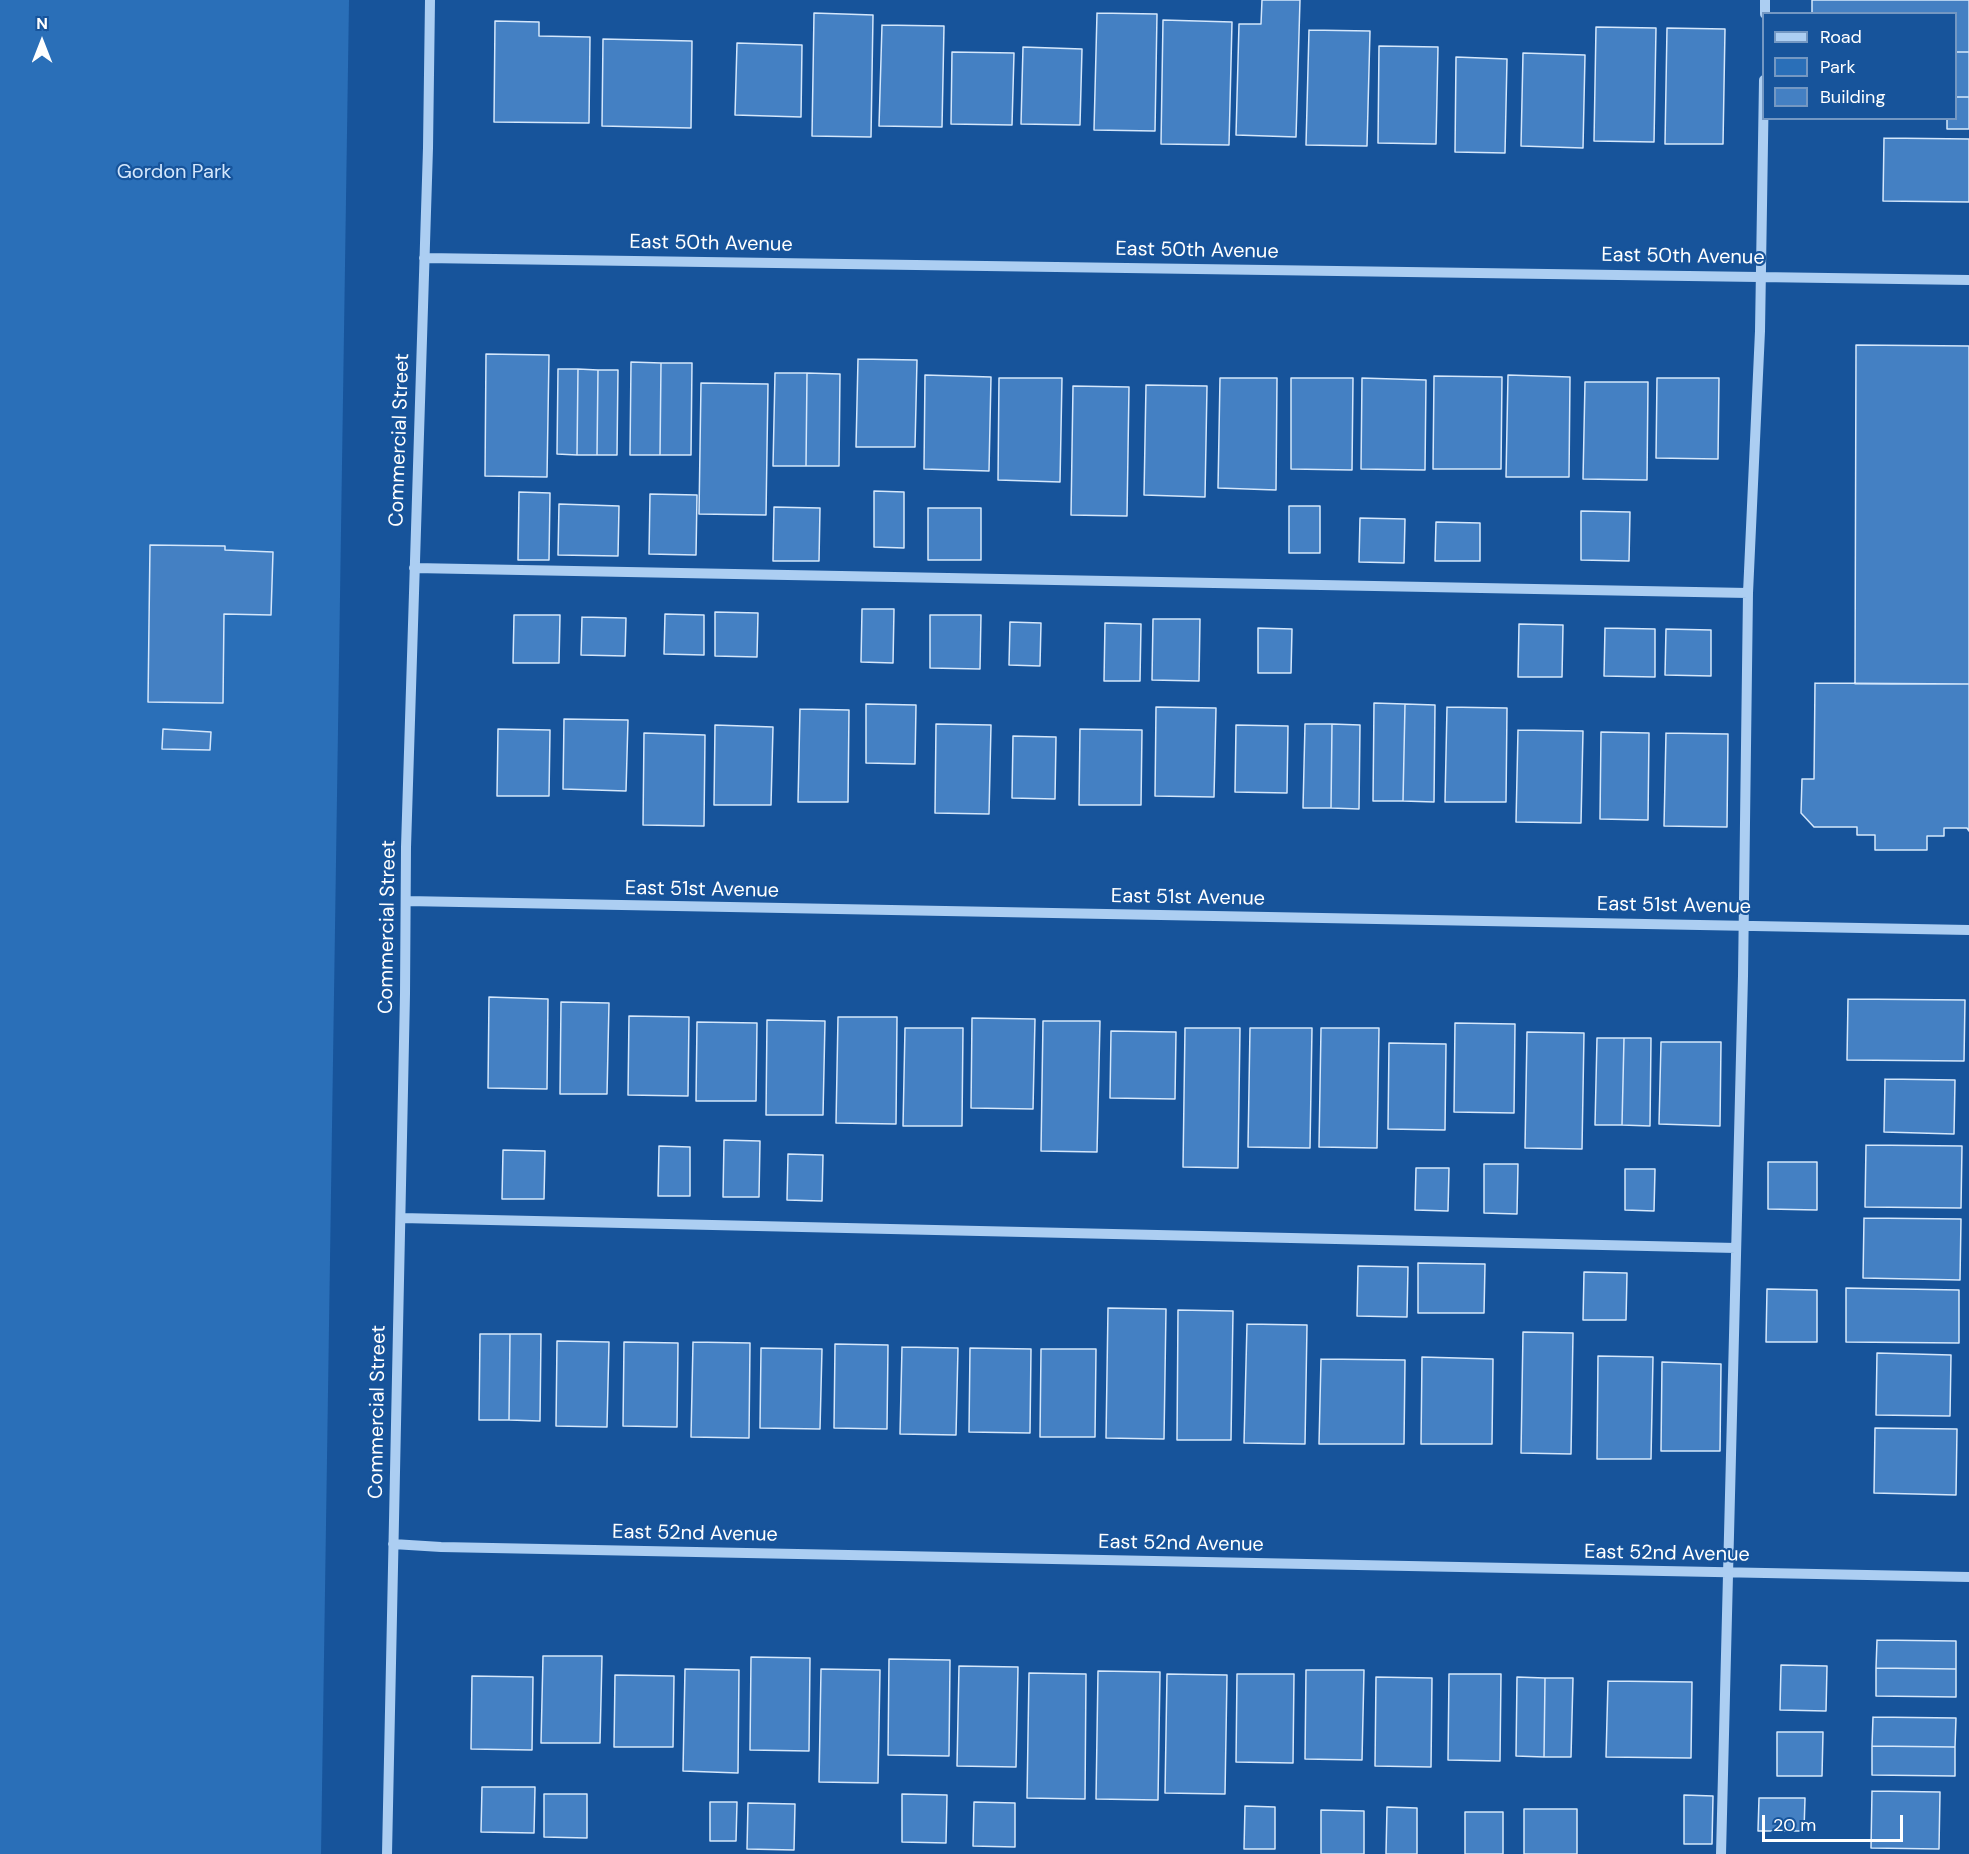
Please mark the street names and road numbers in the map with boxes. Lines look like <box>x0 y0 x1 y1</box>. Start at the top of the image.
street label: East 50th Avenue <box>629 231 793 257</box>
street label: East 50th Avenue <box>1115 238 1279 264</box>
street label: East 50th Avenue <box>1601 244 1765 270</box>
street label: Commercial Street <box>385 353 415 527</box>
street label: Commercial Street <box>374 840 402 1014</box>
street label: East 51st Avenue <box>625 877 779 903</box>
street label: East 51st Avenue <box>1111 885 1265 911</box>
street label: East 51st Avenue <box>1597 893 1751 919</box>
street label: Commercial Street <box>364 1325 392 1499</box>
street label: East 52nd Avenue <box>612 1521 778 1547</box>
street label: East 52nd Avenue <box>1098 1531 1264 1557</box>
street label: East 52nd Avenue <box>1584 1541 1750 1567</box>

